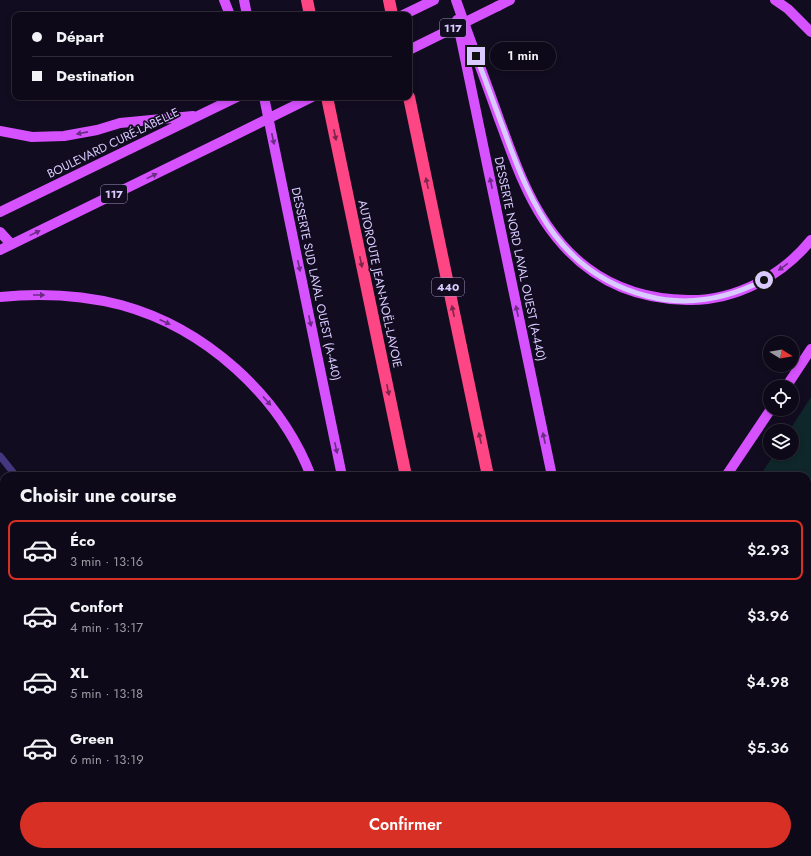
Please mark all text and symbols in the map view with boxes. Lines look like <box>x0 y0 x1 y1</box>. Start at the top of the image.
road number: 117 <box>440 19 466 37</box>
text: Départ <box>56 26 104 48</box>
callout: 1 min <box>490 42 556 70</box>
text: 1 min <box>507 46 539 65</box>
route end <box>467 47 485 65</box>
text: Destination <box>56 65 134 87</box>
street label: BOULEVARD CURÉ-LABELLE <box>44 103 182 183</box>
one-way arrow <box>332 129 338 141</box>
one-way arrow <box>76 130 88 136</box>
one-way arrow <box>270 133 276 145</box>
street label: DESSERTE NORD LAVAL OUEST (A-440) <box>489 155 551 363</box>
one-way arrow <box>146 172 157 179</box>
one-way arrow <box>423 177 429 189</box>
one-way arrow <box>487 177 493 189</box>
road number: 117 <box>101 185 127 203</box>
street label: DESSERTE SUD LAVAL OUEST (A-440) <box>287 186 345 382</box>
street label: AUTOROUTE JEAN-NOËL-LAVOIE <box>353 198 407 370</box>
one-way arrow <box>29 230 41 236</box>
one-way arrow <box>359 256 365 269</box>
one-way arrow <box>296 260 302 272</box>
one-way arrow <box>778 263 789 271</box>
route start <box>755 271 773 289</box>
road number: 440 <box>432 278 464 296</box>
one-way arrow <box>33 292 46 298</box>
one-way arrow <box>450 304 456 317</box>
one-way arrow <box>514 304 520 317</box>
one-way arrow <box>307 314 313 327</box>
one-way arrow <box>159 320 171 326</box>
north arrow <box>763 336 799 372</box>
map controls <box>763 336 799 460</box>
button: locate <box>763 380 799 416</box>
one-way arrow <box>385 384 391 396</box>
one-way arrow <box>262 396 271 407</box>
button: layers <box>763 424 799 460</box>
one-way arrow <box>476 432 482 444</box>
one-way arrow <box>540 432 546 444</box>
one-way arrow <box>334 442 340 454</box>
text: Choisir une course <box>20 483 177 509</box>
text: Éco <box>70 530 95 552</box>
icon: car <box>22 532 58 568</box>
text: $2.93 <box>747 539 789 561</box>
text: 3 min · 13:16 <box>70 552 143 571</box>
text: Confort <box>70 596 123 618</box>
icon: car <box>22 598 58 634</box>
text: $3.96 <box>747 605 789 627</box>
text: 4 min · 13:17 <box>70 618 143 637</box>
text: XL <box>70 662 88 684</box>
icon: car <box>22 664 58 700</box>
text: $4.98 <box>747 671 789 693</box>
text: 5 min · 13:18 <box>70 684 143 703</box>
text: Green <box>70 728 114 750</box>
icon: car <box>22 730 58 766</box>
text: $5.36 <box>747 737 789 759</box>
text: 6 min · 13:19 <box>70 750 144 769</box>
button: Confirmer <box>20 802 791 848</box>

